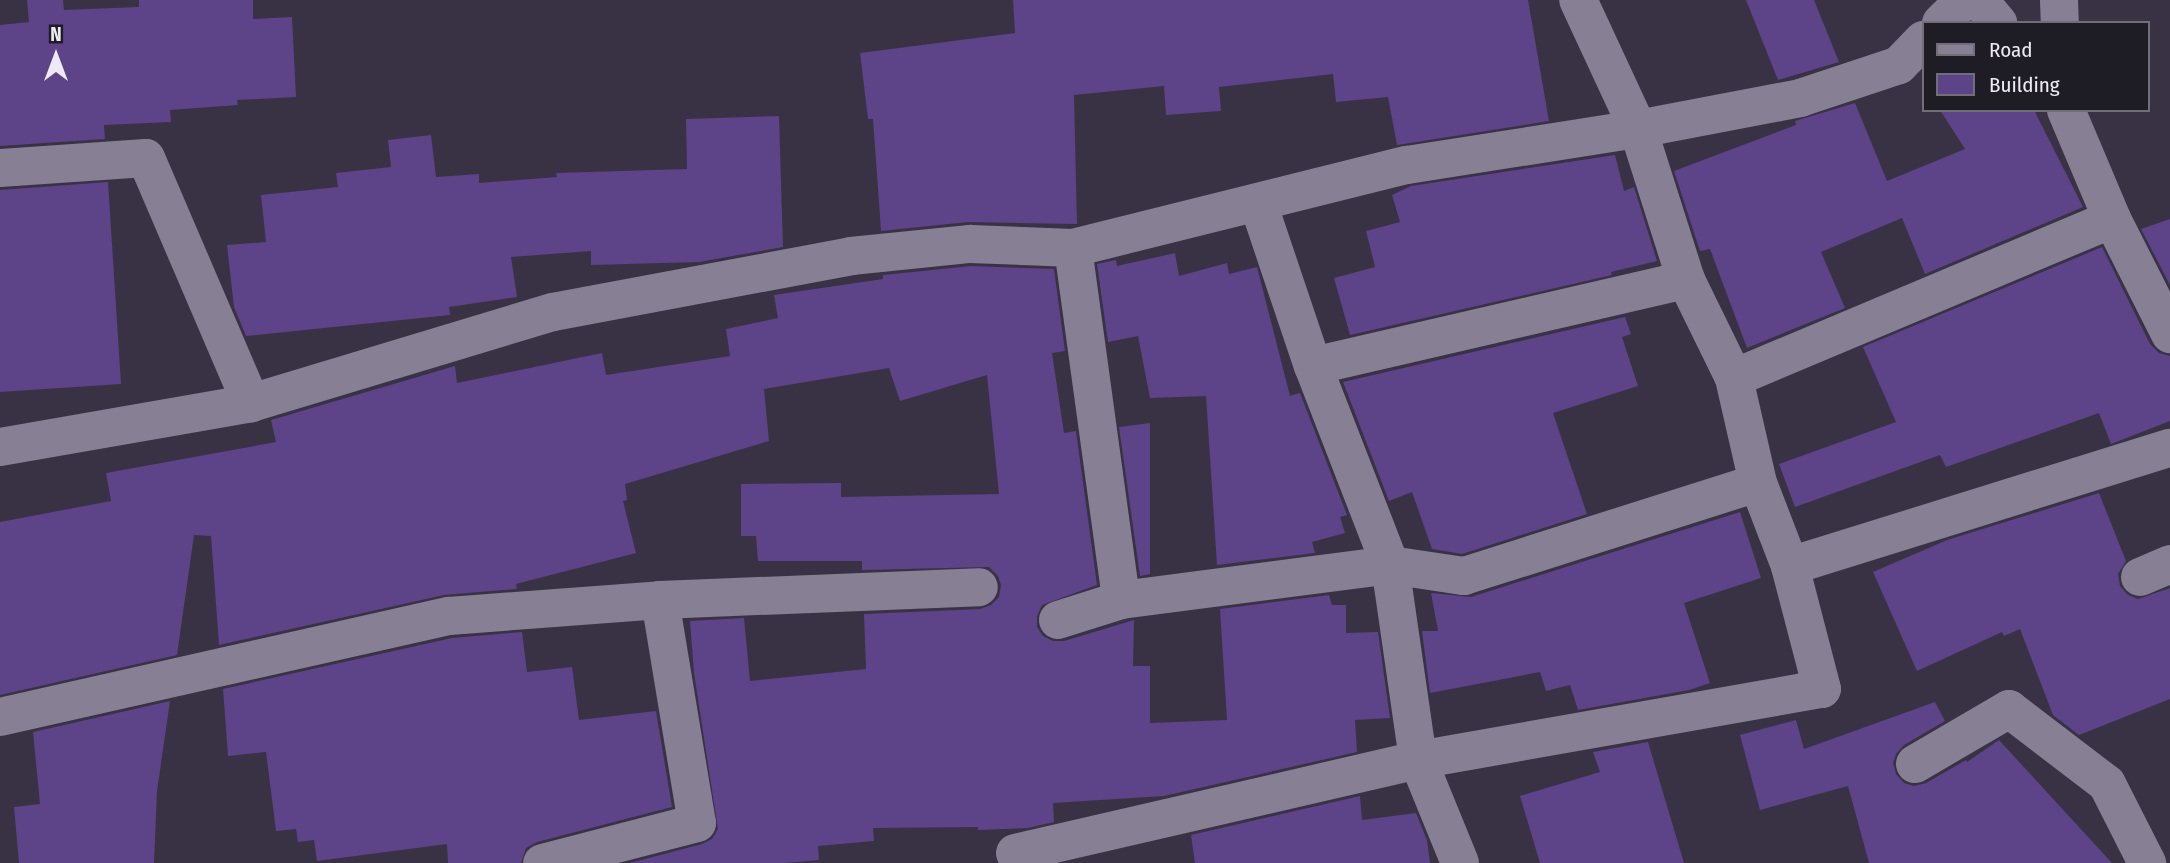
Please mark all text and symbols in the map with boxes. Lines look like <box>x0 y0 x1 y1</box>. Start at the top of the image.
north arrow <box>21 21 91 91</box>
legend <box>1922 21 2149 112</box>
text: N <box>50 23 62 46</box>
text: Road <box>1989 37 2033 63</box>
text: Building <box>1989 72 2060 98</box>

